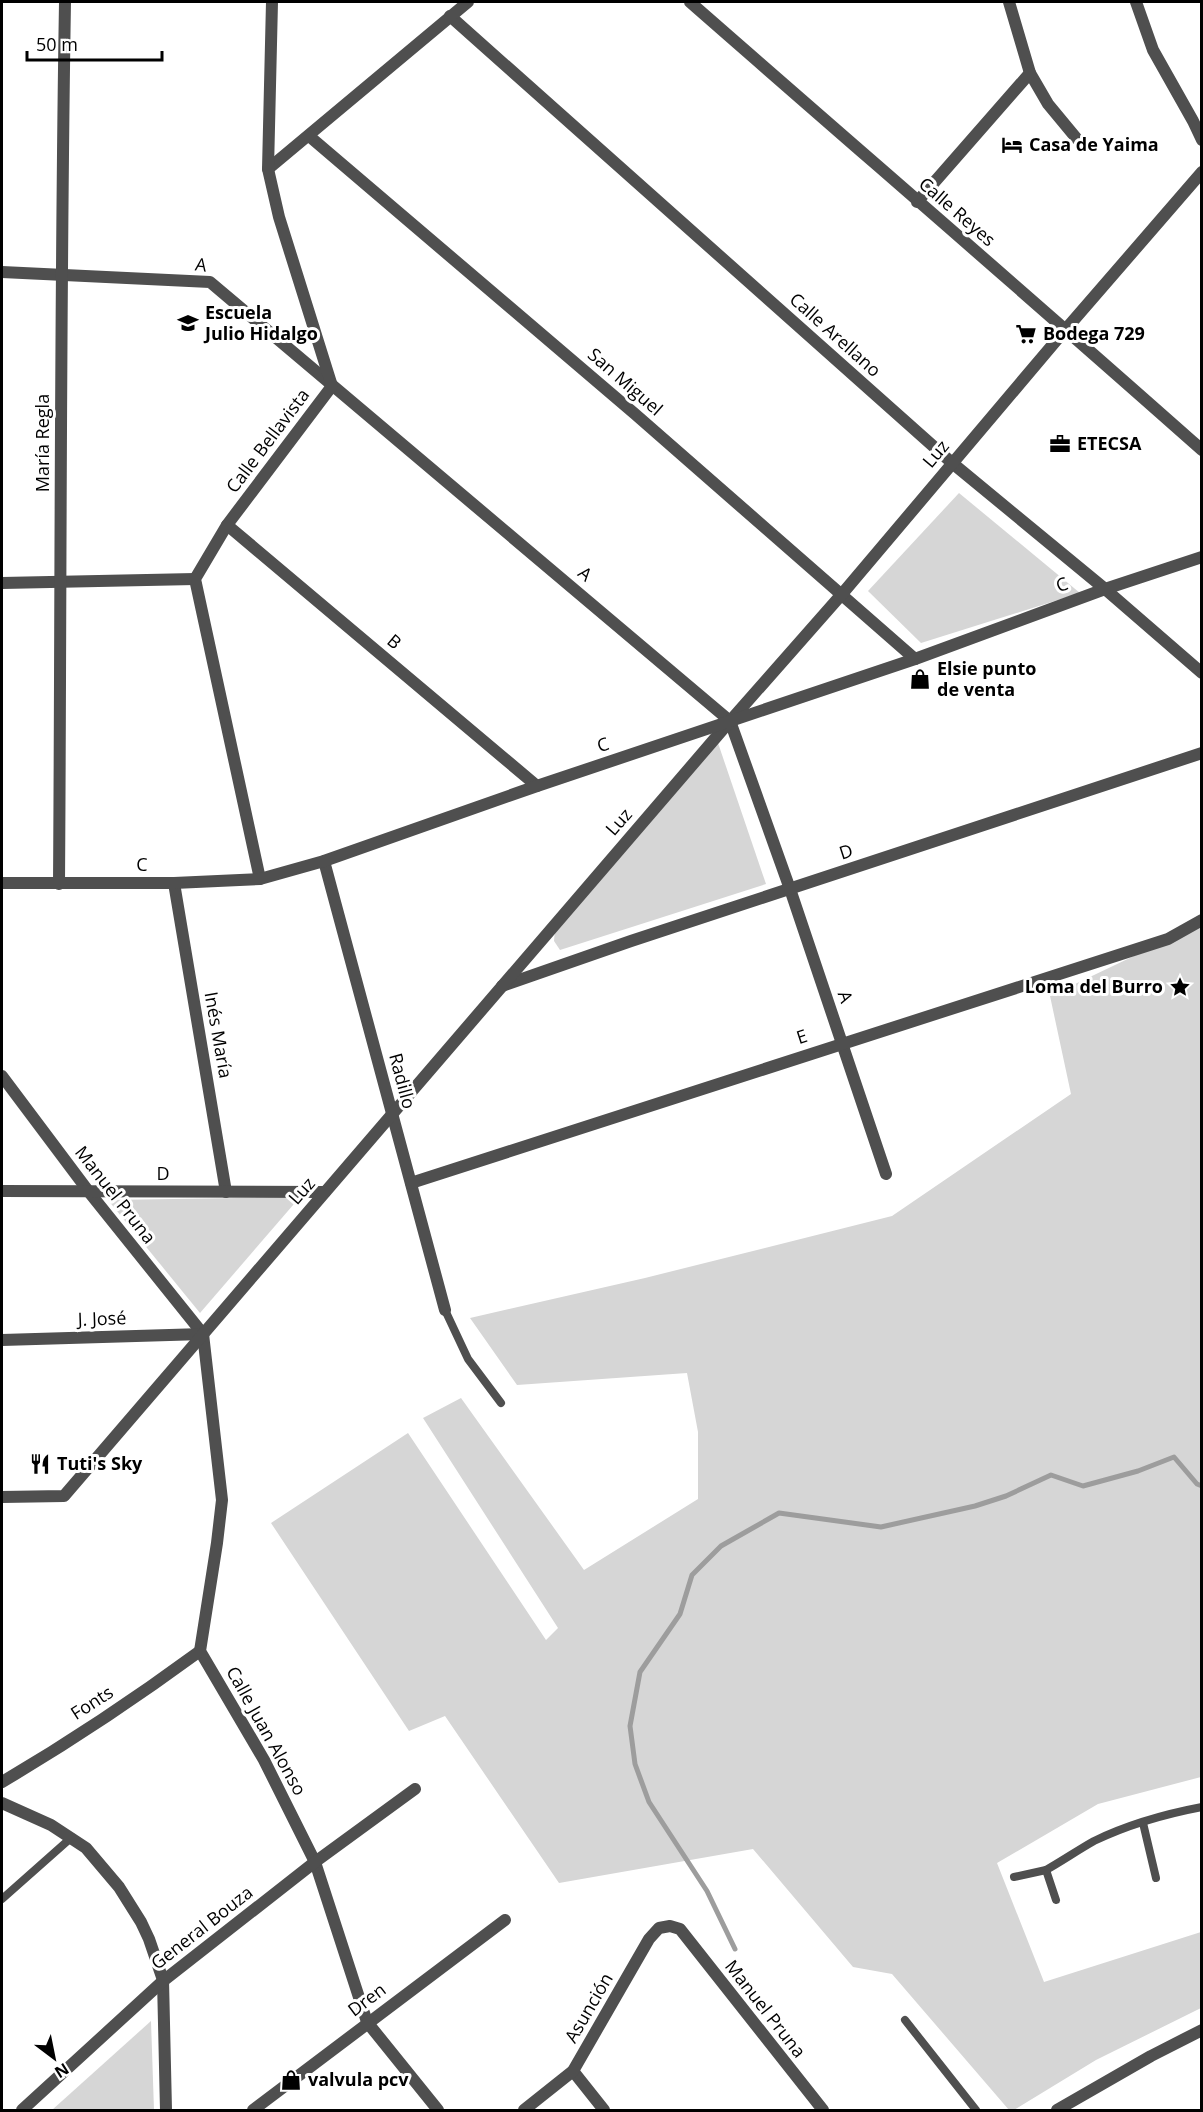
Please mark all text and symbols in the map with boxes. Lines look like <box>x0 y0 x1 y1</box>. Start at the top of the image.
scale bar <box>27 24 162 62</box>
text: 50 m <box>36 32 78 56</box>
place label: Casa de Yaima <box>1029 132 1159 156</box>
hotel icon: Casa de Yaima <box>1000 133 1024 157</box>
street label: Calle Reyes <box>914 171 1001 251</box>
street label: A <box>194 251 209 277</box>
street label: Calle Arellano <box>785 287 886 382</box>
place label: Escuela Julio Hidalgo <box>203 300 318 345</box>
school or university icon: Escuela Julio Hidalgo <box>176 311 200 335</box>
place label: Bodega 729 <box>1043 321 1145 345</box>
supermarket icon: Bodega 729 <box>1014 322 1038 346</box>
street label: San Miguel <box>583 342 668 420</box>
street label: Calle Bellavista <box>220 383 314 497</box>
street label: María Regla <box>30 394 54 492</box>
place label: ETECSA <box>1077 431 1142 455</box>
office icon: ETECSA <box>1048 432 1072 456</box>
street label: Luz <box>917 435 954 472</box>
street label: A <box>574 560 598 586</box>
street label: C <box>1052 571 1071 597</box>
street label: B <box>382 628 407 654</box>
place label: Elsie punto de venta <box>937 656 1036 701</box>
shop icon: Elsie punto de venta <box>908 667 932 691</box>
street label: C <box>594 731 612 757</box>
street label: Luz <box>600 803 637 840</box>
street label: D <box>836 838 856 864</box>
street label: C <box>136 852 148 876</box>
place label: Loma del Burro <box>1025 974 1163 998</box>
place icon: Loma del Burro <box>1168 975 1192 999</box>
street label: A <box>833 987 859 1007</box>
street label: Inés María <box>200 990 238 1080</box>
street label: E <box>793 1023 810 1049</box>
street label: Radillo <box>384 1050 422 1111</box>
street label: Manuel Pruna <box>70 1141 162 1248</box>
street label: D <box>156 1161 170 1185</box>
street label: Luz <box>283 1172 320 1209</box>
street label: J. José <box>75 1305 127 1331</box>
place label: Tuti's Sky <box>57 1451 143 1475</box>
restaurant icon: Tuti's Sky <box>28 1452 52 1476</box>
street label: Calle Juan Alonso <box>221 1662 312 1799</box>
street label: Fonts <box>66 1680 117 1725</box>
street label: General Bouza <box>146 1880 257 1974</box>
street label: Manuel Pruna <box>720 1955 812 2062</box>
street label: Asunción <box>558 1968 618 2047</box>
street label: Dren <box>343 1977 390 2021</box>
north arrow <box>24 2028 84 2088</box>
text: N <box>51 2058 73 2083</box>
place label: valvula pcv <box>308 2067 409 2091</box>
shop icon: valvula pcv <box>279 2068 303 2092</box>

